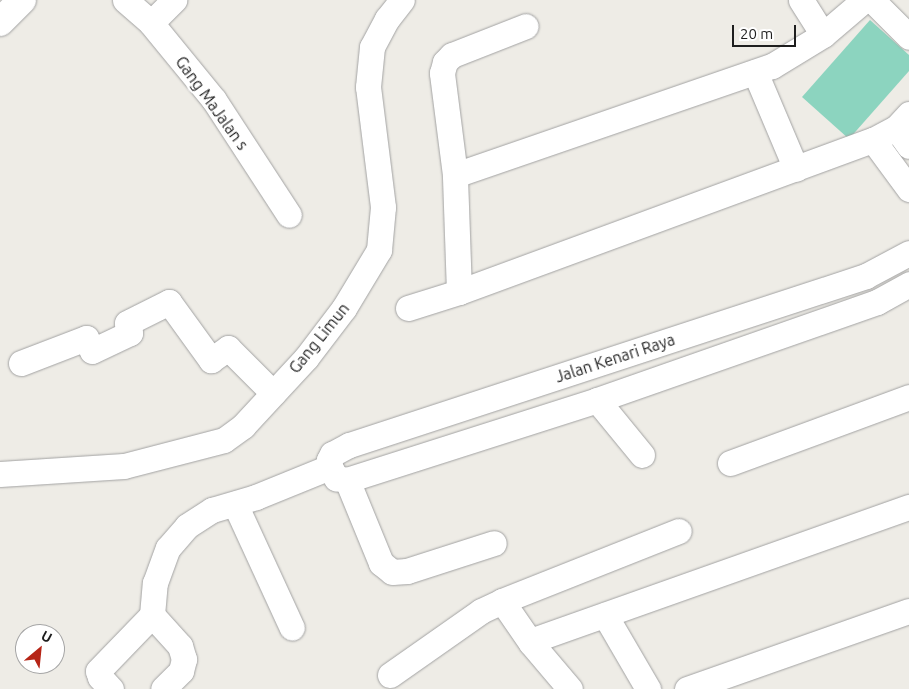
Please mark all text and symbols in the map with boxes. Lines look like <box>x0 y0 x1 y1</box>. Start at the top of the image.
scale bar <box>734 15 798 47</box>
text: 20 m <box>740 25 773 42</box>
street label: Gang MaJalan s <box>172 52 252 154</box>
street label: Gang Limun <box>285 299 353 377</box>
street label: Jalan Kenari Raya <box>553 330 677 386</box>
north arrow <box>15 624 65 674</box>
text: U <box>38 627 55 646</box>

